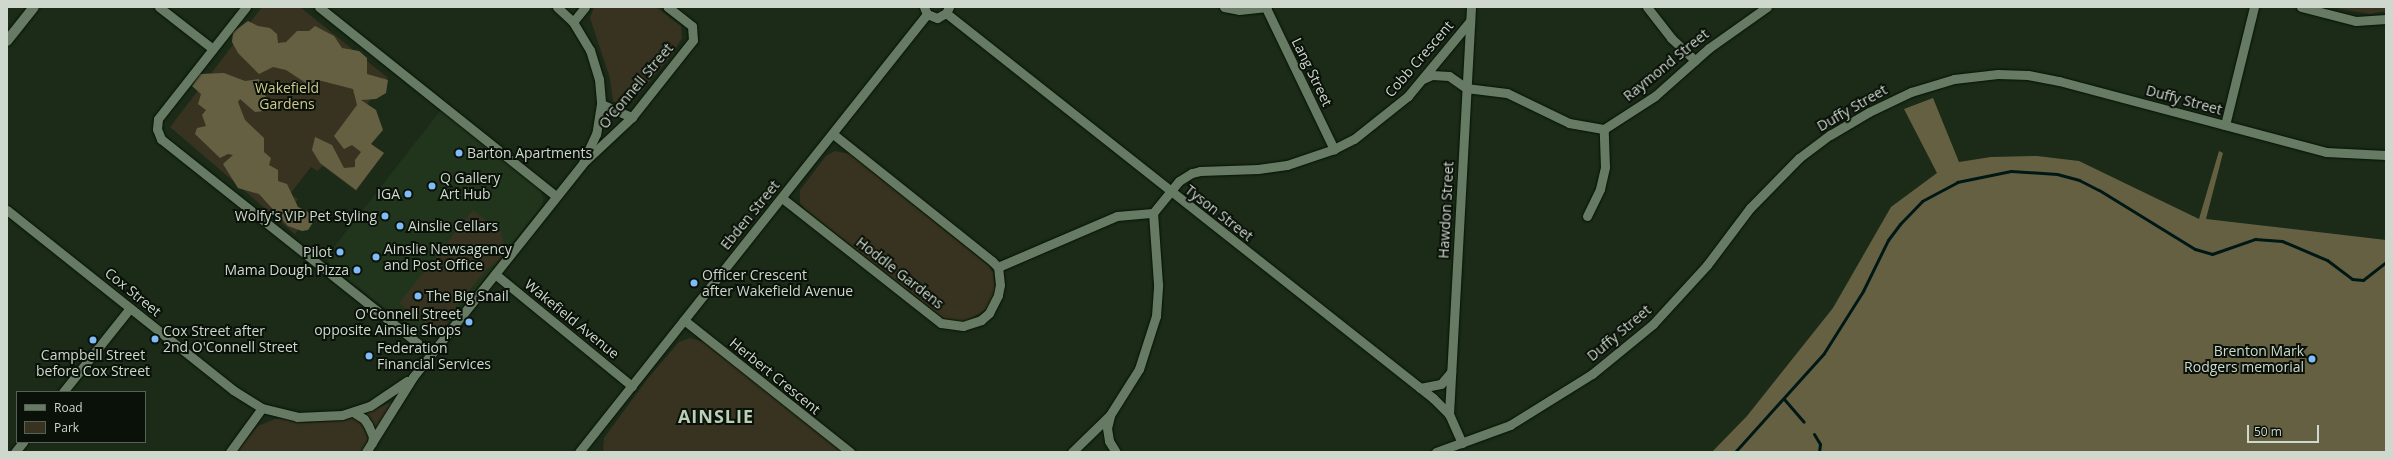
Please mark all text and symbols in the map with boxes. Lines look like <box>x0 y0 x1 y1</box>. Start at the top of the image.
street label: Cobb Crescent <box>1381 18 1457 100</box>
street label: Raymond Street <box>1620 26 1712 104</box>
street label: Lang Street <box>1288 35 1336 109</box>
street label: O'Connell Street <box>595 40 677 132</box>
park label: Wakefield Gardens <box>255 80 319 112</box>
street label: Duffy Street <box>1814 81 1890 135</box>
street label: Duffy Street <box>2144 82 2224 118</box>
place label: Barton Apartments <box>467 145 592 161</box>
marker: Barton Apartments <box>454 148 464 158</box>
street label: Hawdon Street <box>1435 161 1457 259</box>
place label: Q Gallery Art Hub <box>440 170 500 202</box>
street label: Ebden Street <box>717 177 783 253</box>
marker: Q Gallery Art Hub <box>427 181 437 191</box>
street label: Tyson Street <box>1182 181 1256 245</box>
place label: IGA <box>377 186 400 202</box>
marker: IGA <box>403 189 413 199</box>
place label: Wolfy's VIP Pet Styling <box>235 208 377 224</box>
marker: Wolfy's VIP Pet Styling <box>380 211 390 221</box>
place label: Ainslie Cellars <box>408 218 498 234</box>
marker: Ainslie Cellars <box>395 221 405 231</box>
street label: Hoddle Gardens <box>853 234 947 312</box>
place label: Ainslie Newsagency and Post Office <box>384 241 512 274</box>
place label: Pilot <box>303 244 332 260</box>
marker: Pilot <box>335 247 345 257</box>
marker: Ainslie Newsagency and Post Office <box>371 252 381 262</box>
place label: Mama Dough Pizza <box>224 262 349 278</box>
street label: Cox Street <box>102 264 164 320</box>
marker: Mama Dough Pizza <box>352 265 362 275</box>
place label: Officer Crescent after Wakefield Avenue <box>702 267 853 300</box>
street label: Wakefield Avenue <box>521 276 623 362</box>
marker: Officer Crescent after Wakefield Avenue <box>689 278 699 288</box>
place label: The Big Snail <box>426 288 509 304</box>
marker: The Big Snail <box>413 291 423 301</box>
street label: Duffy Street <box>1584 302 1654 364</box>
place label: O'Connell Street opposite Ainslie Shops <box>314 306 461 338</box>
marker: O'Connell Street opposite Ainslie Shops <box>464 317 474 327</box>
place label: Cox Street after 2nd O'Connell Street <box>163 323 298 356</box>
marker: Cox Street after 2nd O'Connell Street <box>150 334 160 344</box>
street label: Herbert Crescent <box>726 334 824 418</box>
marker: Campbell Street before Cox Street <box>88 335 98 345</box>
place label: Federation Financial Services <box>377 340 491 372</box>
place label: Brenton Mark Rodgers memorial <box>2184 343 2304 376</box>
place label: Campbell Street before Cox Street <box>36 347 150 380</box>
marker: Federation Financial Services <box>364 351 374 361</box>
marker: Brenton Mark Rodgers memorial <box>2307 354 2317 364</box>
legend <box>16 391 146 443</box>
text: Road <box>54 399 83 416</box>
district label: AINSLIE <box>678 405 754 427</box>
scale bar <box>2249 417 2321 443</box>
text: Park <box>54 419 79 436</box>
text: 50 m <box>2254 423 2282 440</box>

